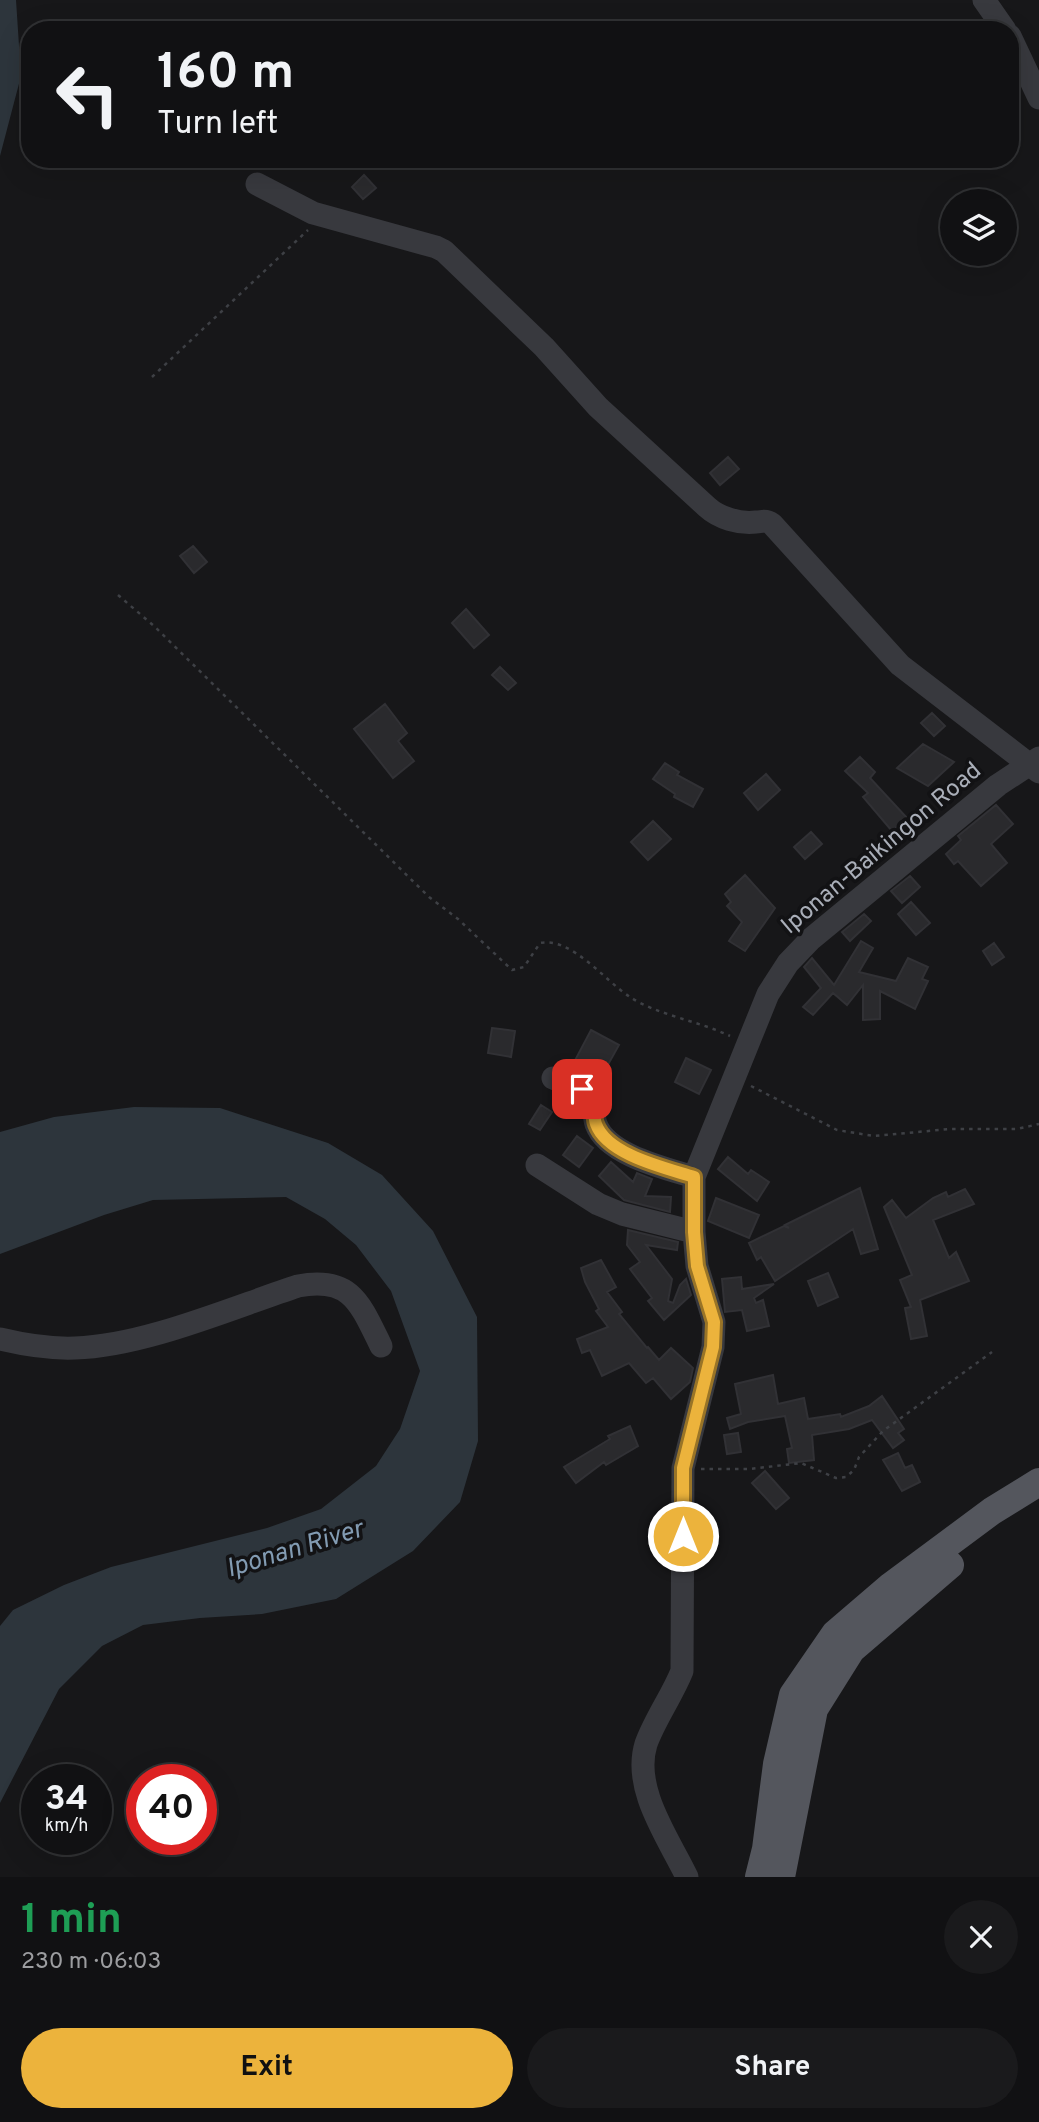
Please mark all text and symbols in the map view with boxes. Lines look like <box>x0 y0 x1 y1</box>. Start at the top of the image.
text: 160 m <box>157 44 294 106</box>
icon: left <box>42 49 133 140</box>
text: Turn left <box>157 105 278 145</box>
map controls <box>940 189 1017 266</box>
button: layers <box>940 189 1017 266</box>
street label: Iponan-Baikingon Road <box>776 756 988 942</box>
pin <box>552 1059 612 1119</box>
icon: arrive <box>563 1070 601 1108</box>
position arrow <box>646 1499 720 1573</box>
water label: Iponan River <box>222 1513 370 1586</box>
speed limit sign: 40 <box>126 1764 217 1855</box>
text: 34 <box>45 1778 88 1822</box>
text: km/h <box>45 1815 88 1838</box>
text: 1 min <box>21 1895 122 1948</box>
button: close <box>944 1900 1018 1974</box>
text: 230 m · 06:03 <box>21 1948 161 1977</box>
button: Exit <box>21 2028 513 2108</box>
button: Share <box>527 2028 1018 2108</box>

